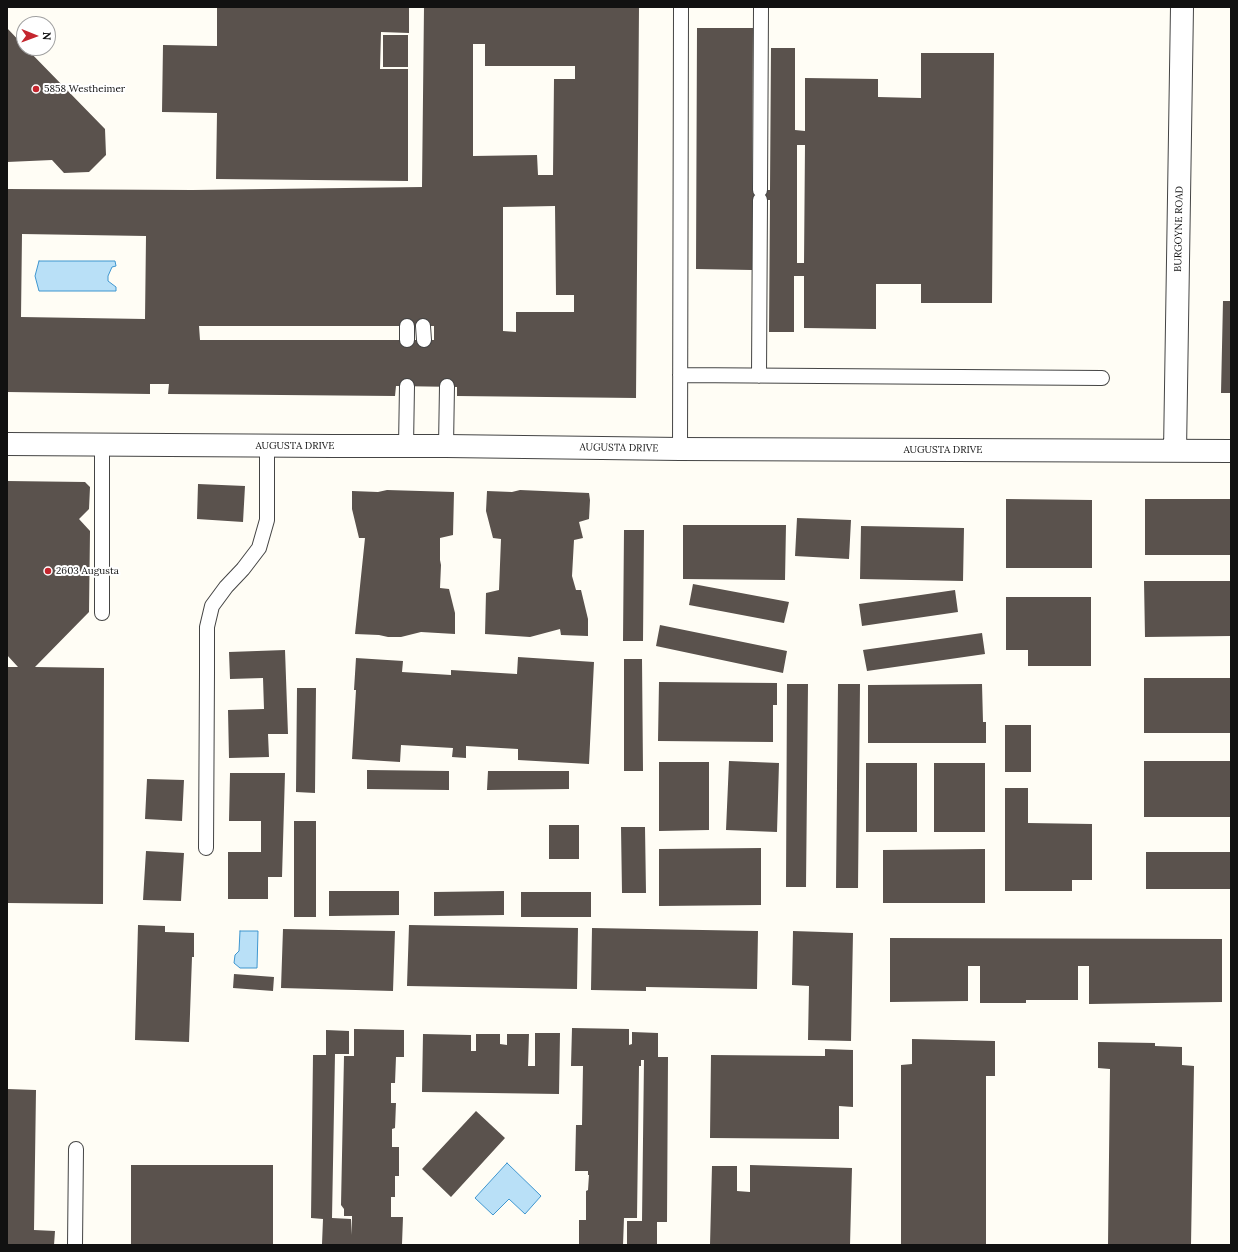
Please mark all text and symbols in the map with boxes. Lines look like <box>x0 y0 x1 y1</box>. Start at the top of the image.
north arrow <box>16 16 56 56</box>
text: N <box>40 32 54 41</box>
place label: 5858 Westheimer <box>44 83 125 95</box>
marker: 5858 Westheimer <box>31 84 41 94</box>
street label: BURGOYNE ROAD <box>1172 186 1186 272</box>
street label: AUGUSTA DRIVE <box>255 440 335 452</box>
street label: AUGUSTA DRIVE <box>579 441 659 455</box>
street label: AUGUSTA DRIVE <box>903 444 983 456</box>
place label: 2603 Augusta <box>56 565 119 577</box>
marker: 2603 Augusta <box>43 566 53 576</box>

